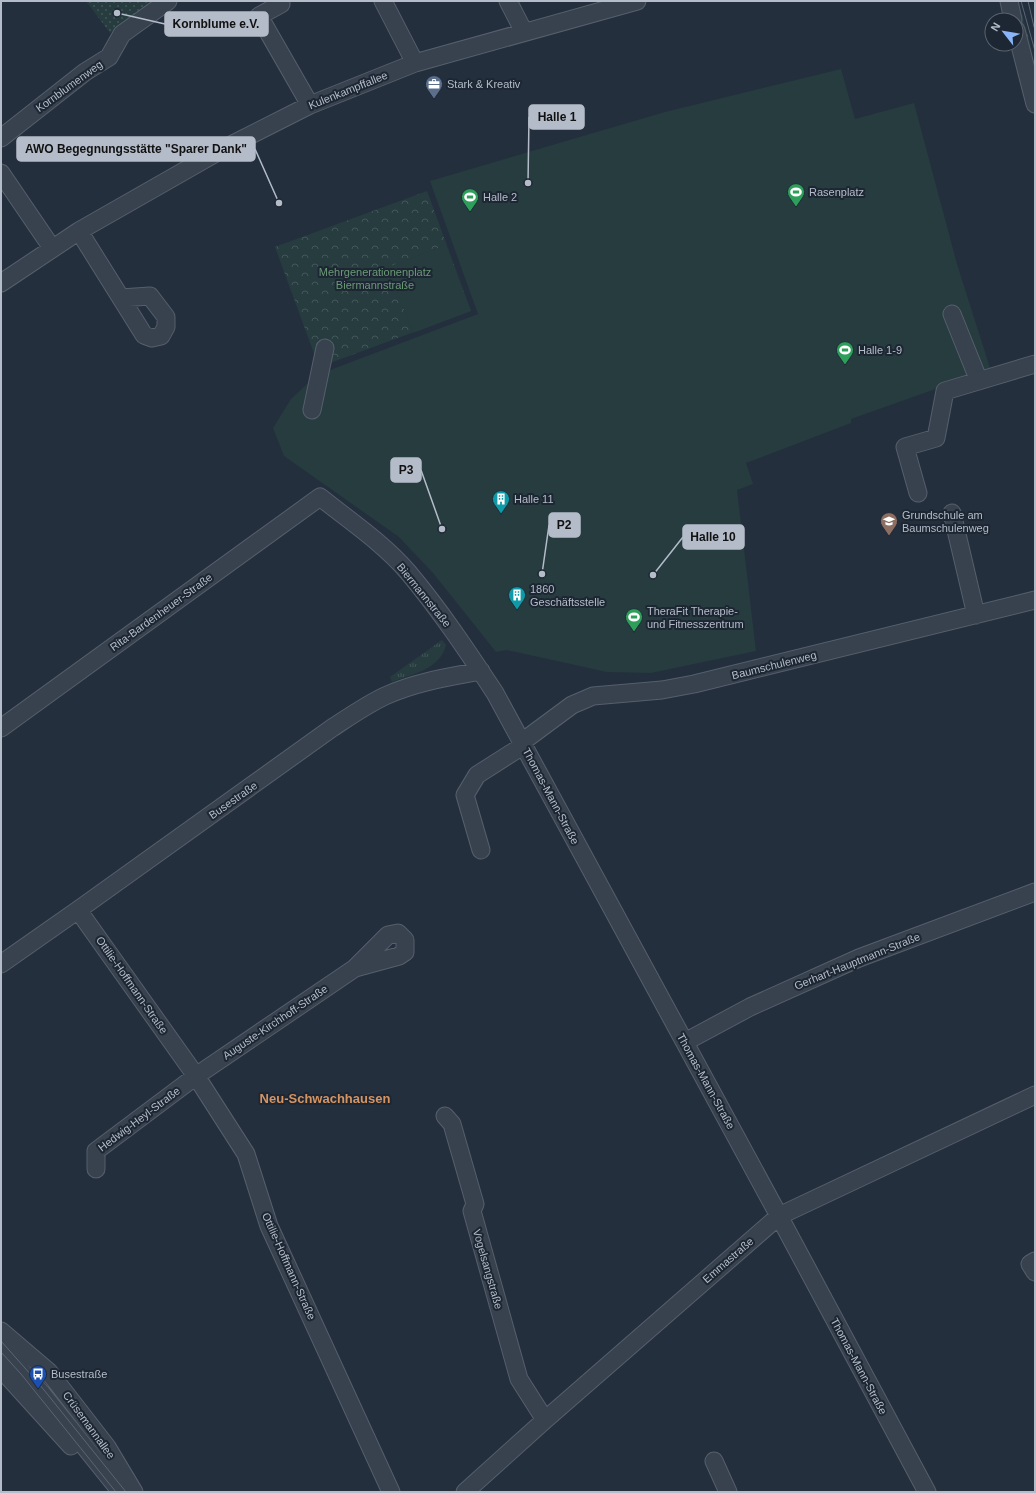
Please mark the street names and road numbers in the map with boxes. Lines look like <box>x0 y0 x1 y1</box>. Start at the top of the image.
street label: Kornblumenweg <box>33 58 105 114</box>
street label: Kulenkampffallee <box>307 69 389 111</box>
street label: Biermannstraße <box>395 561 453 629</box>
street label: Rita-Bardenheuer-Straße <box>108 571 214 653</box>
street label: Baumschulenweg <box>730 649 818 681</box>
street label: Thomas-Mann-Straße <box>520 746 582 846</box>
street label: Busestraße <box>207 779 259 821</box>
street label: Gerhart-Hauptmann-Straße <box>792 930 922 992</box>
street label: Ottilie-Hoffmann-Straße <box>94 934 170 1036</box>
street label: Auguste-Kirchhoff-Straße <box>220 982 330 1062</box>
street label: Thomas-Mann-Straße <box>675 1031 737 1131</box>
street label: Hedwig-Heyl-Straße <box>96 1084 182 1154</box>
street label: Ottilie-Hoffmann-Straße <box>260 1211 318 1321</box>
street label: Vogelsangstraße <box>471 1228 505 1310</box>
street label: Emmastraße <box>700 1235 756 1285</box>
street label: Thomas-Mann-Straße <box>828 1316 890 1416</box>
street label: Crüsemannallee <box>61 1389 117 1461</box>

